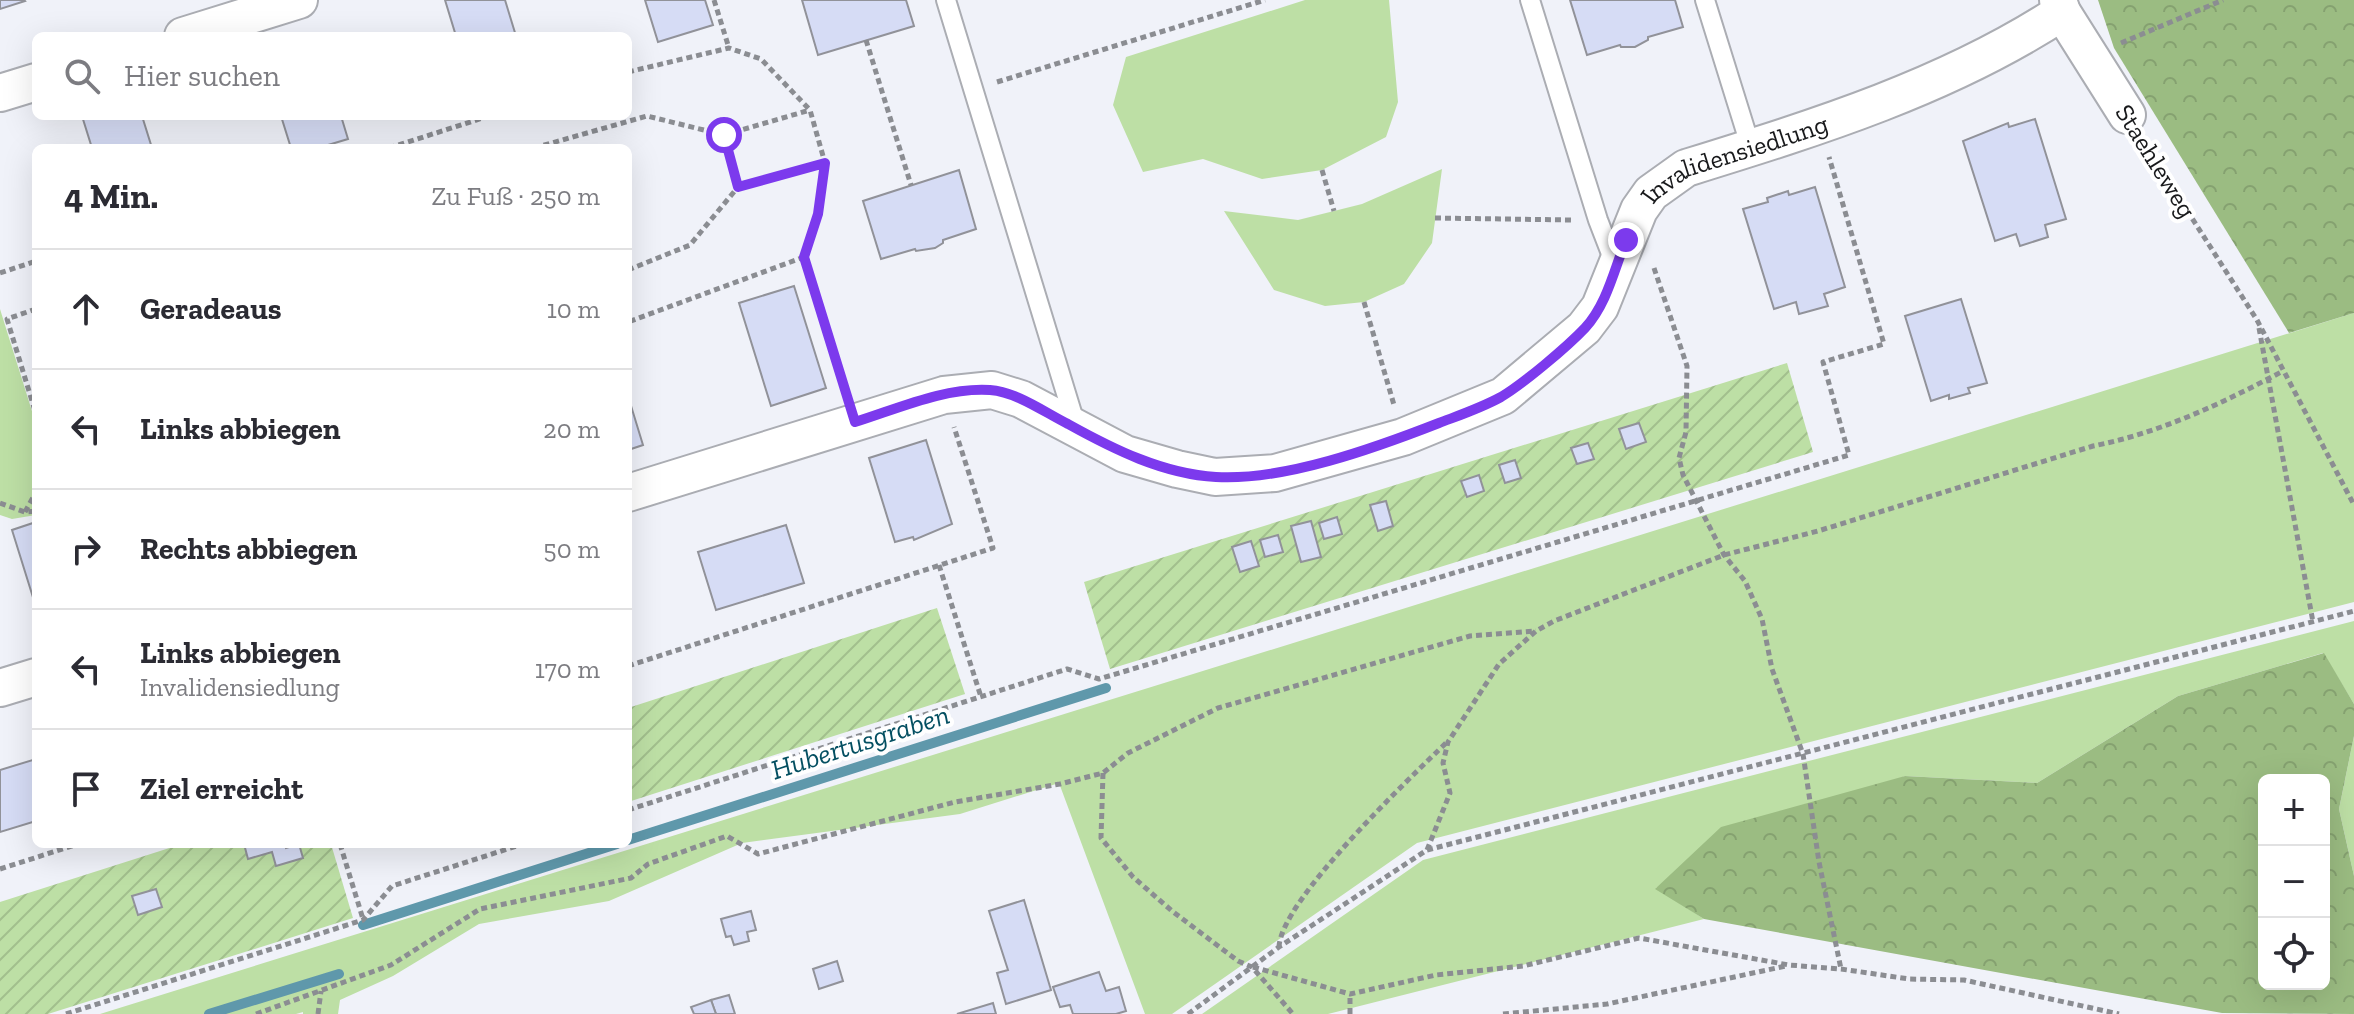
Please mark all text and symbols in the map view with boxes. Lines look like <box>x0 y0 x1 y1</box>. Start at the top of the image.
search box <box>32 32 632 120</box>
icon: search <box>60 54 104 98</box>
text: Hier suchen <box>124 58 280 94</box>
street label: Staehleweg <box>2109 98 2203 224</box>
street label: Invalidensiedlung <box>1633 107 1832 209</box>
route start <box>706 117 742 153</box>
text: 4 Min. <box>64 176 158 217</box>
text: Zu Fuß · 250 m <box>432 180 600 212</box>
route end <box>1608 222 1644 258</box>
icon: ahead <box>64 287 108 331</box>
text: Geradeaus <box>140 291 281 327</box>
text: 10 m <box>547 293 600 325</box>
icon: left <box>64 407 108 451</box>
text: Links abbiegen <box>140 411 341 447</box>
text: 20 m <box>543 413 600 445</box>
icon: right <box>64 527 108 571</box>
text: Rechts abbiegen <box>140 531 357 567</box>
text: 50 m <box>543 533 600 565</box>
text: Links abbiegen <box>140 635 341 671</box>
icon: left <box>64 647 108 691</box>
text: 170 m <box>535 653 600 685</box>
text: Invalidensiedlung <box>140 671 340 703</box>
water label: Hubertusgraben <box>767 698 953 786</box>
icon: arrive <box>64 767 108 811</box>
text: Ziel erreicht <box>140 771 303 807</box>
map controls <box>2258 774 2330 990</box>
button: + <box>2258 774 2330 846</box>
button: − <box>2258 846 2330 918</box>
button: locate <box>2258 918 2330 990</box>

